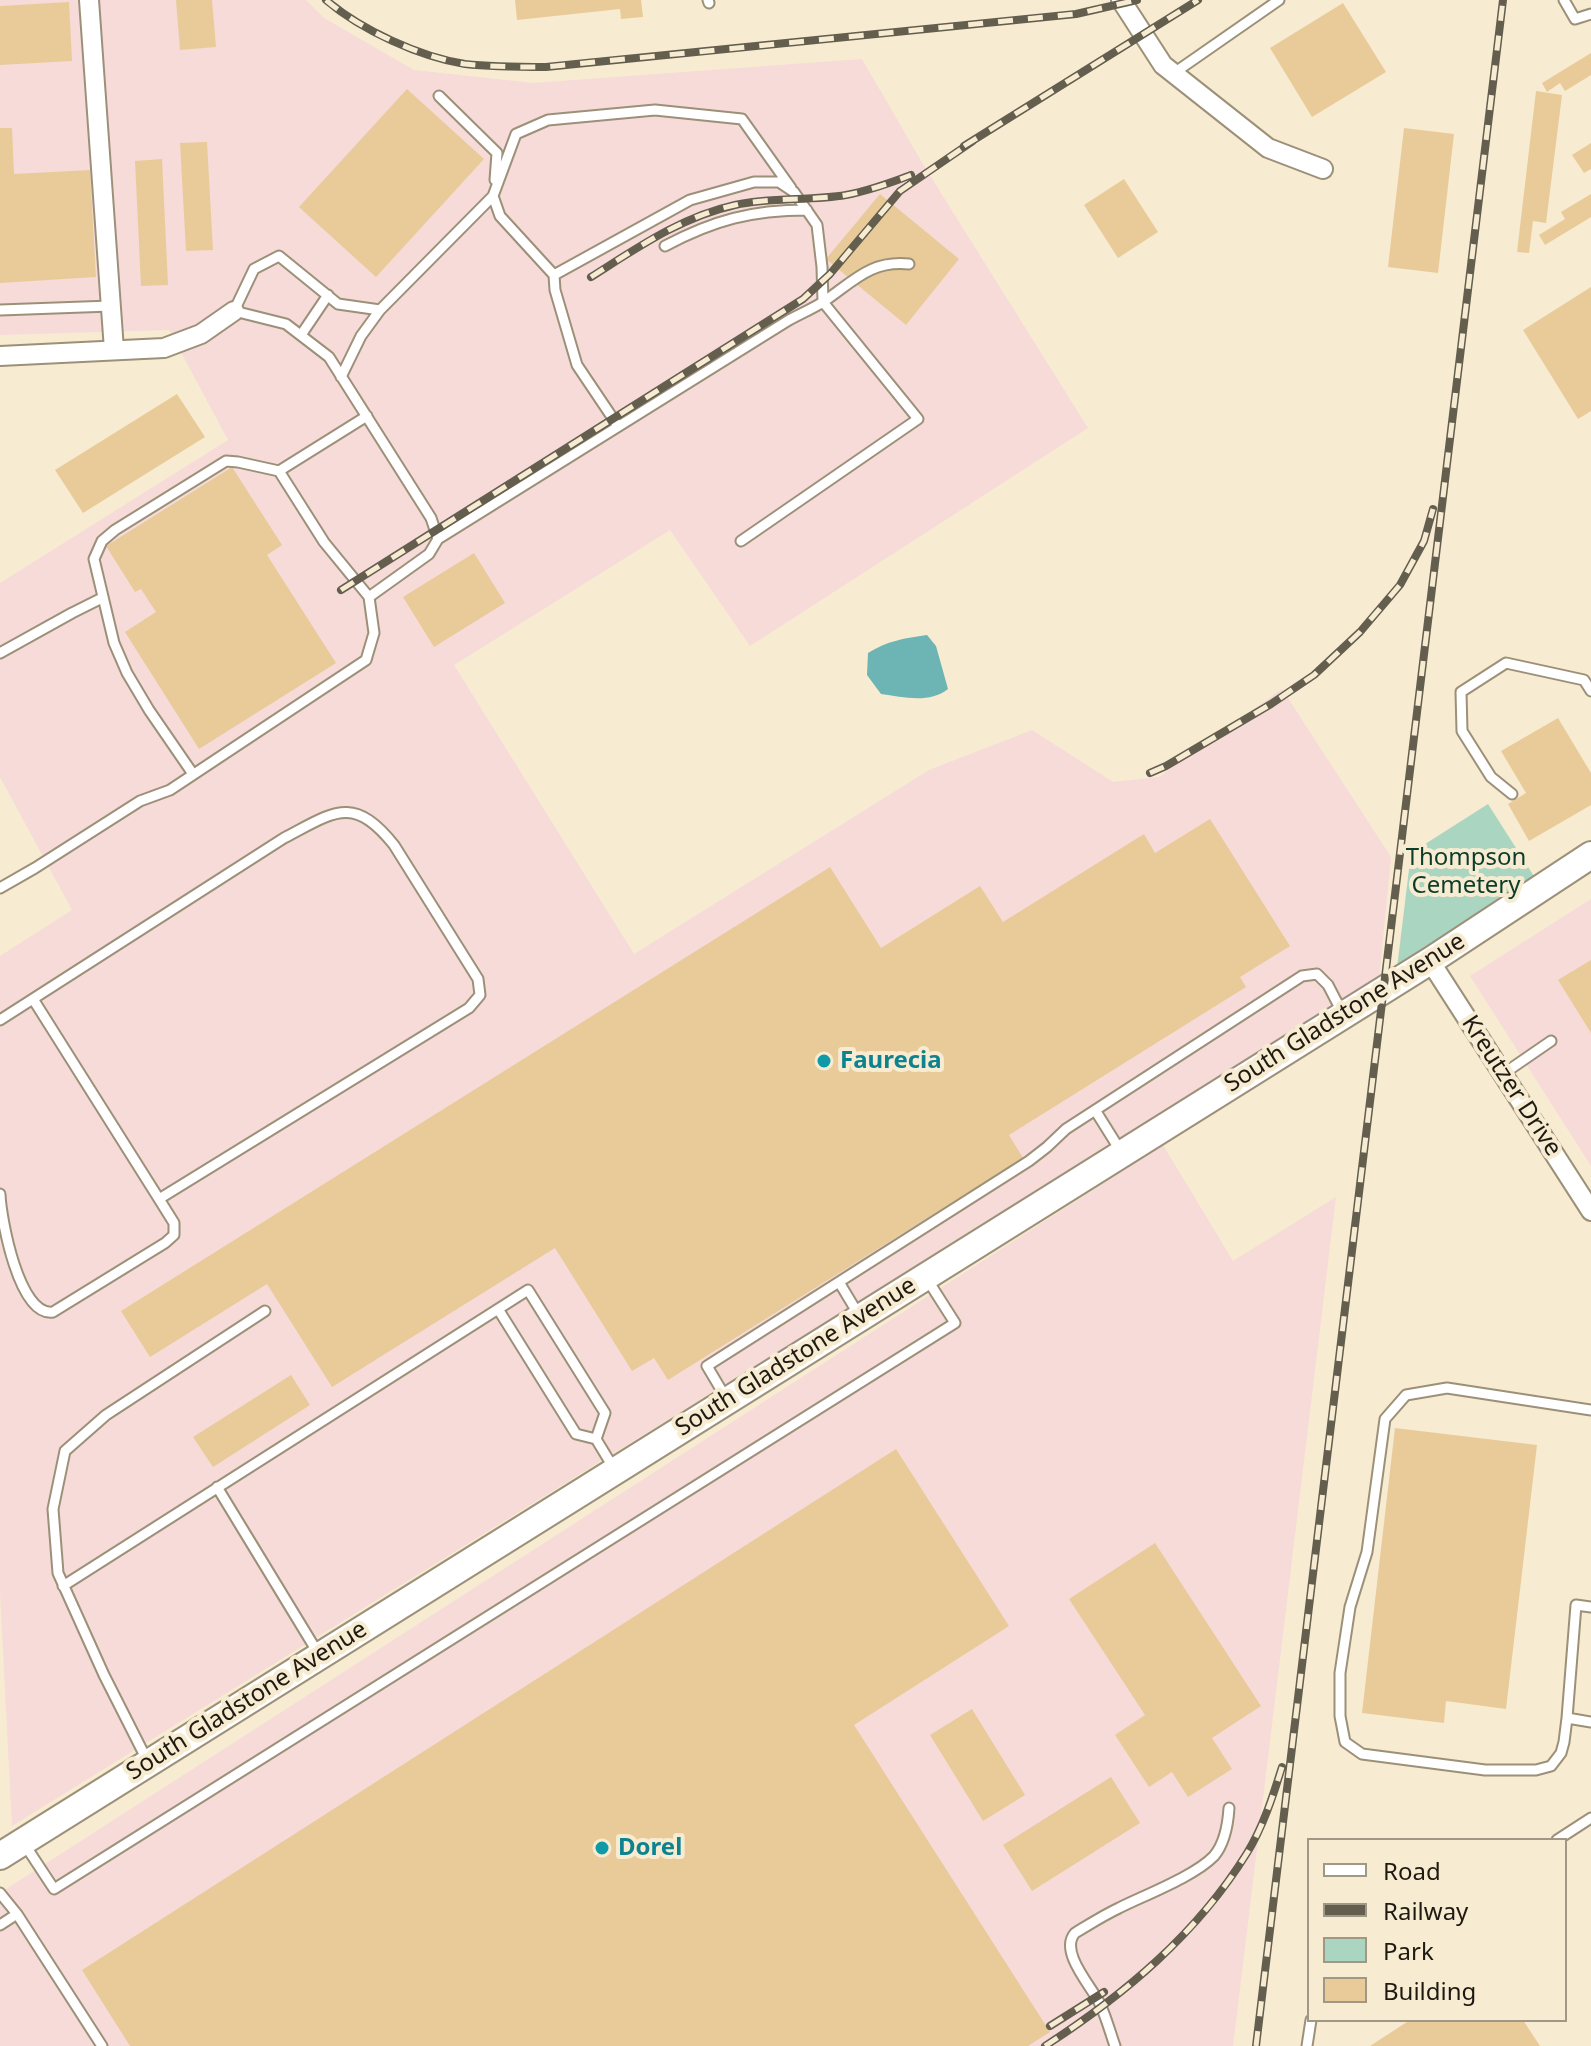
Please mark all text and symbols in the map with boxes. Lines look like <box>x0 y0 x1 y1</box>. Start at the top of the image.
park label: Thompson Cemetery <box>1406 844 1526 900</box>
street label: South Gladstone Avenue <box>1220 927 1470 1099</box>
street label: Kreutzer Drive <box>1455 1010 1567 1162</box>
place label: Faurecia <box>840 1047 942 1075</box>
marker: Faurecia <box>815 1052 833 1070</box>
street label: South Gladstone Avenue <box>671 1271 921 1443</box>
street label: South Gladstone Avenue <box>122 1615 372 1787</box>
place label: Dorel <box>618 1834 682 1862</box>
legend <box>1307 1838 1567 2022</box>
marker: Dorel <box>593 1839 611 1857</box>
text: Road <box>1383 1854 1441 1887</box>
text: Railway <box>1383 1894 1468 1927</box>
text: Park <box>1383 1934 1434 1967</box>
text: Building <box>1383 1974 1476 2007</box>

